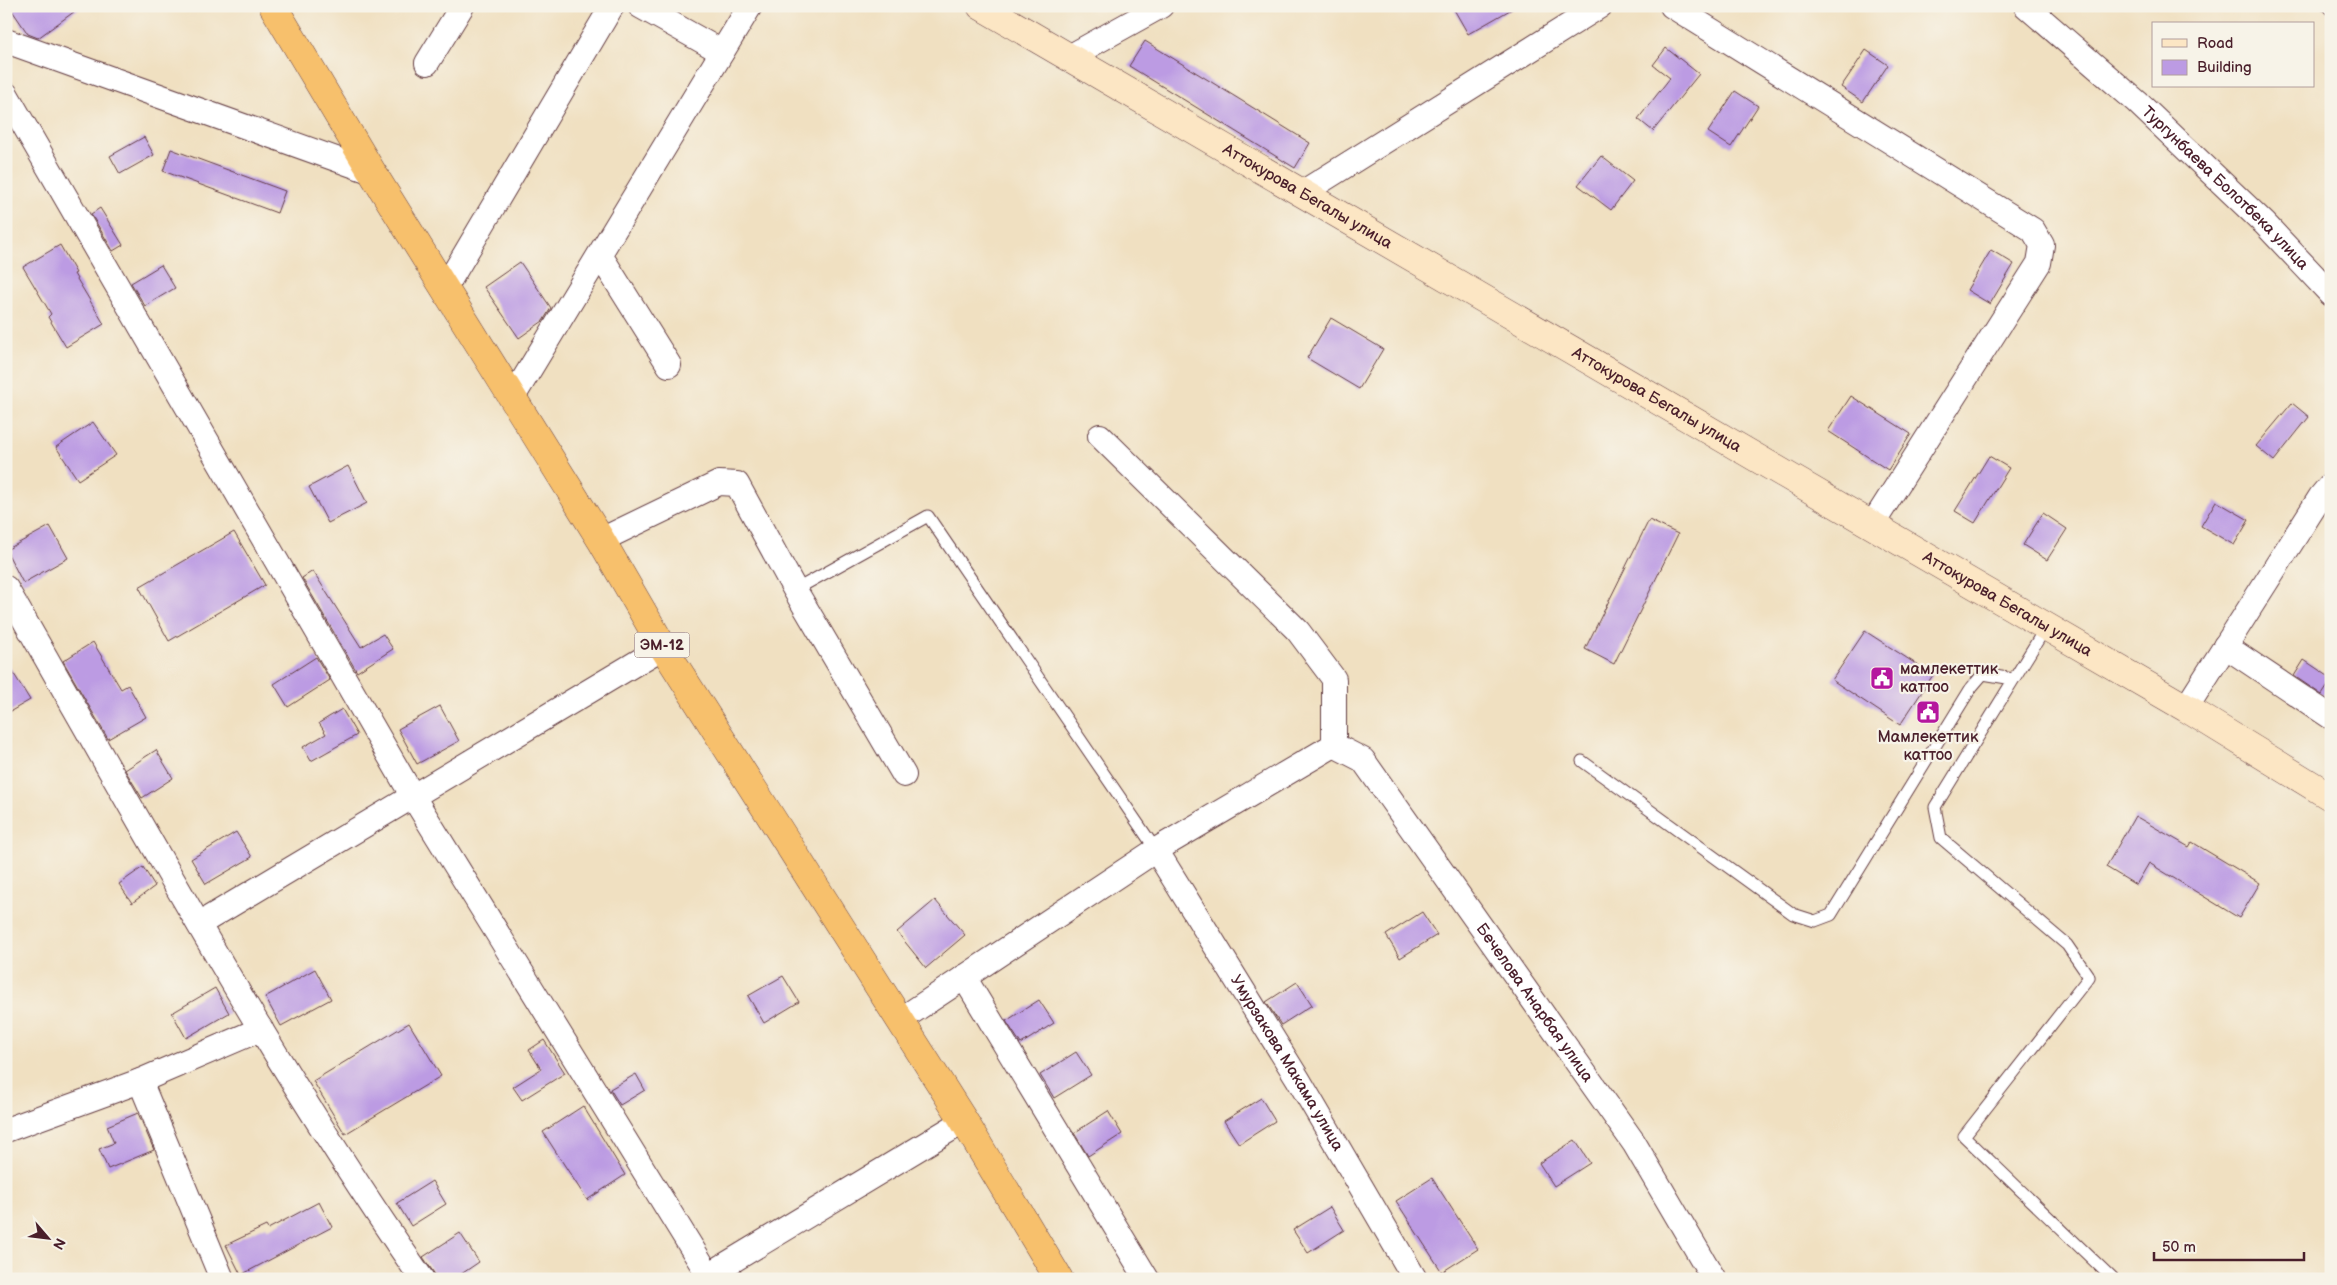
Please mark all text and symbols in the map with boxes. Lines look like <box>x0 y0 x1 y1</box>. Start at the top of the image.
legend <box>2152 22 2314 88</box>
text: Road <box>2197 34 2233 53</box>
text: Building <box>2197 58 2252 77</box>
street label: Тургунбаева Болотбека улица <box>2138 102 2313 274</box>
street label: Аттокурова Бегалы улица <box>1219 139 1396 253</box>
street label: Аттокурова Бегалы улица <box>1568 342 1745 457</box>
street label: Аттокурова Бегалы улица <box>1919 547 2096 661</box>
road number: ЭМ-12 <box>634 632 690 658</box>
place label: мамлекеттик каттоо <box>1900 660 1999 697</box>
public building icon: мамлекеттик каттоо <box>1869 665 1895 691</box>
public building icon: Мамлекеттик каттоо <box>1915 699 1941 725</box>
place label: Мамлекеттик каттоо <box>1877 728 1979 765</box>
street label: Бечелова Анарбая улица <box>1472 920 1598 1086</box>
street label: Умурзакова Макама улица <box>1226 971 1348 1155</box>
north arrow <box>22 1212 72 1262</box>
scale bar <box>2154 1230 2304 1262</box>
text: N <box>49 1235 69 1253</box>
text: 50 m <box>2162 1238 2196 1257</box>

